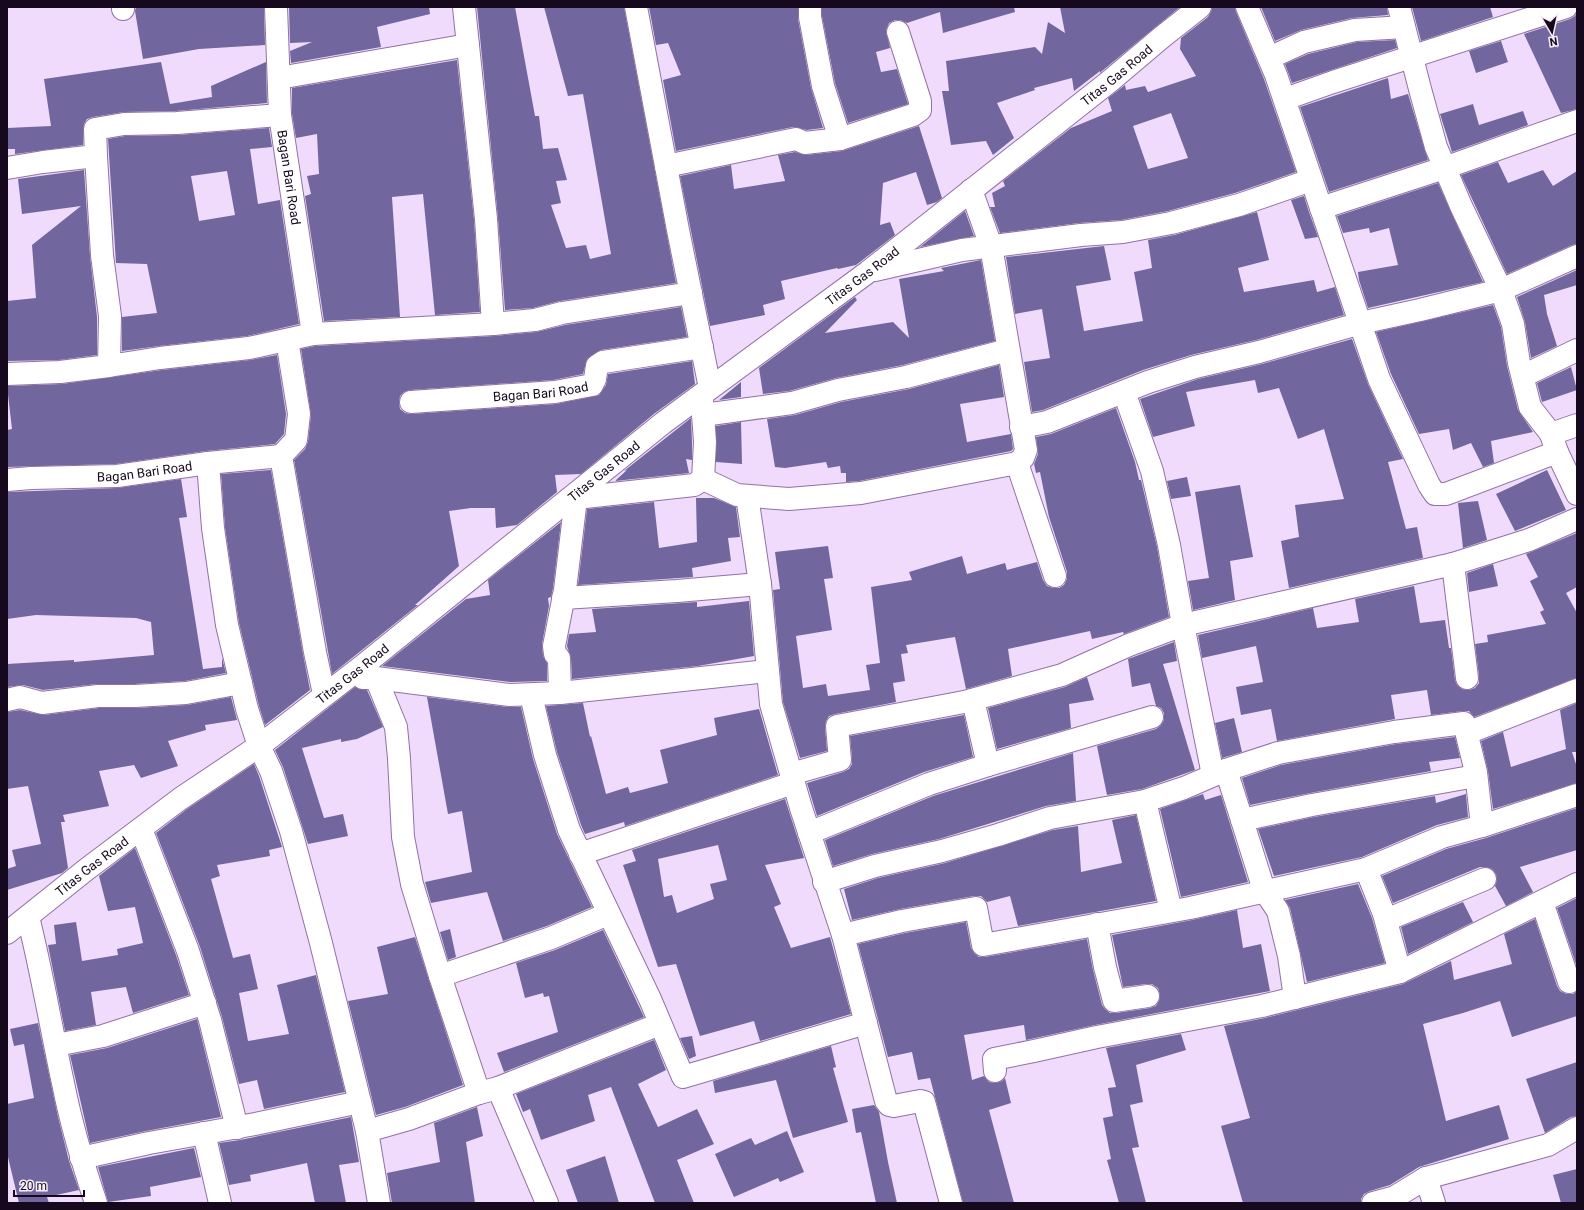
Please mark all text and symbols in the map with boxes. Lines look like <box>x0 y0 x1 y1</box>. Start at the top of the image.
north arrow <box>1532 12 1572 52</box>
text: N <box>1548 34 1558 48</box>
street label: Titas Gas Road <box>1078 41 1155 109</box>
street label: Bagan Bari Road <box>275 129 304 226</box>
street label: Titas Gas Road <box>823 243 902 308</box>
street label: Bagan Bari Road <box>492 378 589 404</box>
street label: Titas Gas Road <box>565 437 643 504</box>
street label: Bagan Bari Road <box>97 458 193 484</box>
street label: Titas Gas Road <box>313 641 391 707</box>
street label: Titas Gas Road <box>52 833 131 899</box>
scale bar <box>14 1172 84 1198</box>
text: 20 m <box>20 1179 47 1193</box>

